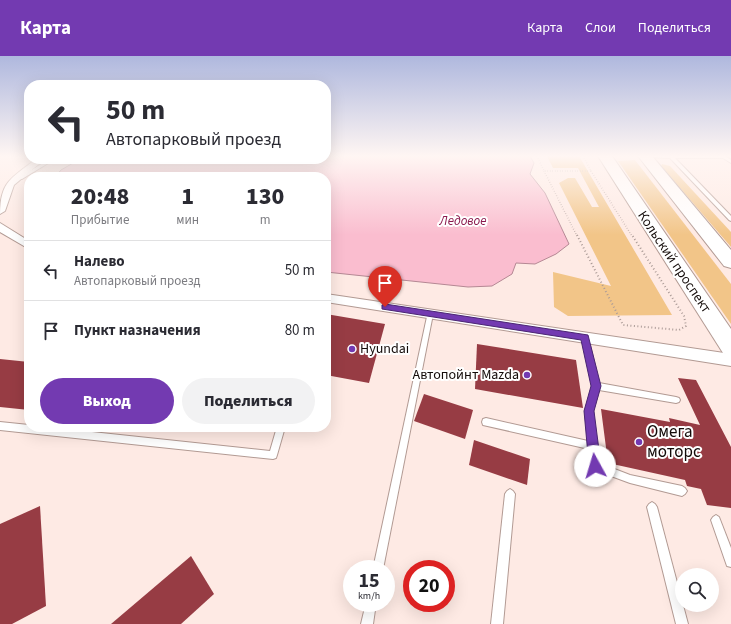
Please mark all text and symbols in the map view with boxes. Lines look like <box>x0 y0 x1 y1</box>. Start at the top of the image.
text: Карта <box>20 15 71 42</box>
text: Карта <box>527 18 563 38</box>
text: Слои <box>585 18 616 38</box>
text: Поделиться <box>638 18 711 38</box>
text: 50 m <box>106 90 165 130</box>
icon: left <box>40 96 92 148</box>
text: Автопарковый проезд <box>106 127 281 152</box>
text: 20:48 <box>71 179 129 214</box>
text: 1 <box>181 179 194 214</box>
text: 130 <box>246 179 284 214</box>
street label: Кольский проспект <box>632 207 716 317</box>
text: Прибытие <box>71 211 129 229</box>
text: мин <box>176 211 199 229</box>
text: m <box>260 211 270 229</box>
water label: Ледовое <box>439 212 486 230</box>
text: Налево <box>74 251 125 272</box>
icon: left <box>40 260 62 282</box>
text: 50 m <box>285 260 315 281</box>
pin <box>368 266 402 307</box>
text: Автопарковый проезд <box>74 272 201 290</box>
icon: arrive <box>374 272 396 294</box>
icon: arrive <box>40 320 62 342</box>
text: Пункт назначения <box>74 320 201 341</box>
text: 80 m <box>285 320 315 341</box>
place label: Hyundai <box>360 339 409 359</box>
marker: Hyundai <box>347 344 357 354</box>
place label: Автопойнт Mazda <box>413 365 519 385</box>
marker: Автопойнт Mazda <box>522 370 532 380</box>
button: Выход <box>40 378 174 424</box>
button: Поделиться <box>182 378 315 424</box>
place label: Омега моторс <box>647 420 701 464</box>
marker: Омега моторс <box>634 437 644 447</box>
position arrow <box>574 445 616 487</box>
speed limit sign: 20 <box>403 560 455 612</box>
text: 15 <box>358 567 380 595</box>
map controls <box>675 568 719 612</box>
button: search <box>675 568 719 612</box>
text: km/h <box>358 589 380 603</box>

